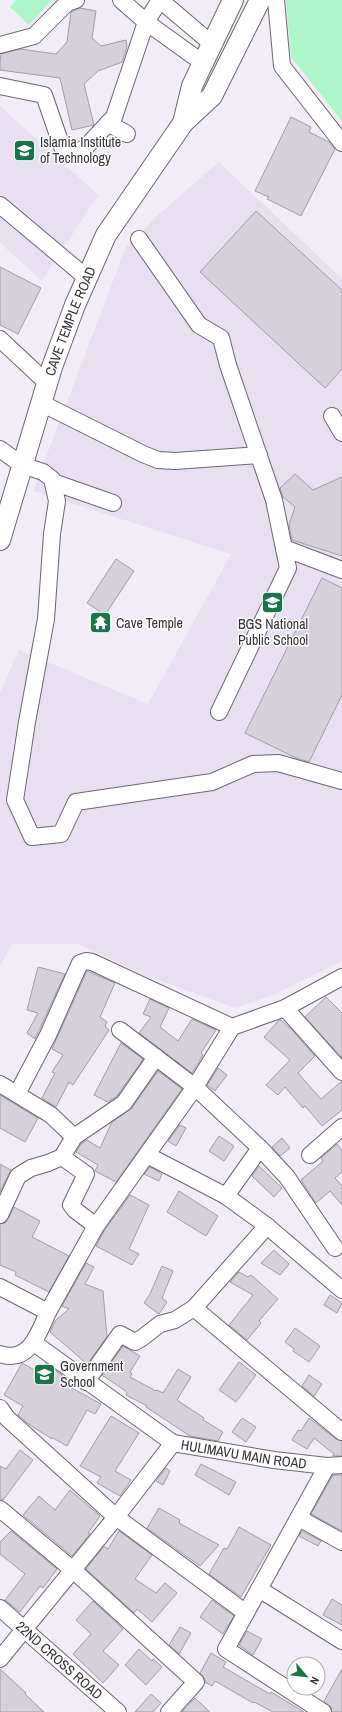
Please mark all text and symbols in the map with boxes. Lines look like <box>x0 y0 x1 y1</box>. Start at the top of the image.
place label: Islamia Institute of Technology <box>40 133 121 167</box>
school or university icon: Islamia Institute of Technology <box>11 137 37 163</box>
street label: CAVE TEMPLE ROAD <box>41 264 100 378</box>
school or university icon: BGS National Public School <box>260 589 286 615</box>
temple icon: Cave Temple <box>88 610 114 636</box>
place label: Cave Temple <box>116 614 183 632</box>
place label: BGS National Public School <box>238 615 308 649</box>
place label: Government School <box>60 1357 123 1391</box>
school or university icon: Government School <box>32 1361 58 1387</box>
street label: HULIMAVU MAIN ROAD <box>180 1436 308 1473</box>
street label: 22ND CROSS ROAD <box>12 1617 106 1703</box>
north arrow <box>286 1656 326 1696</box>
text: N <box>307 1675 323 1687</box>

